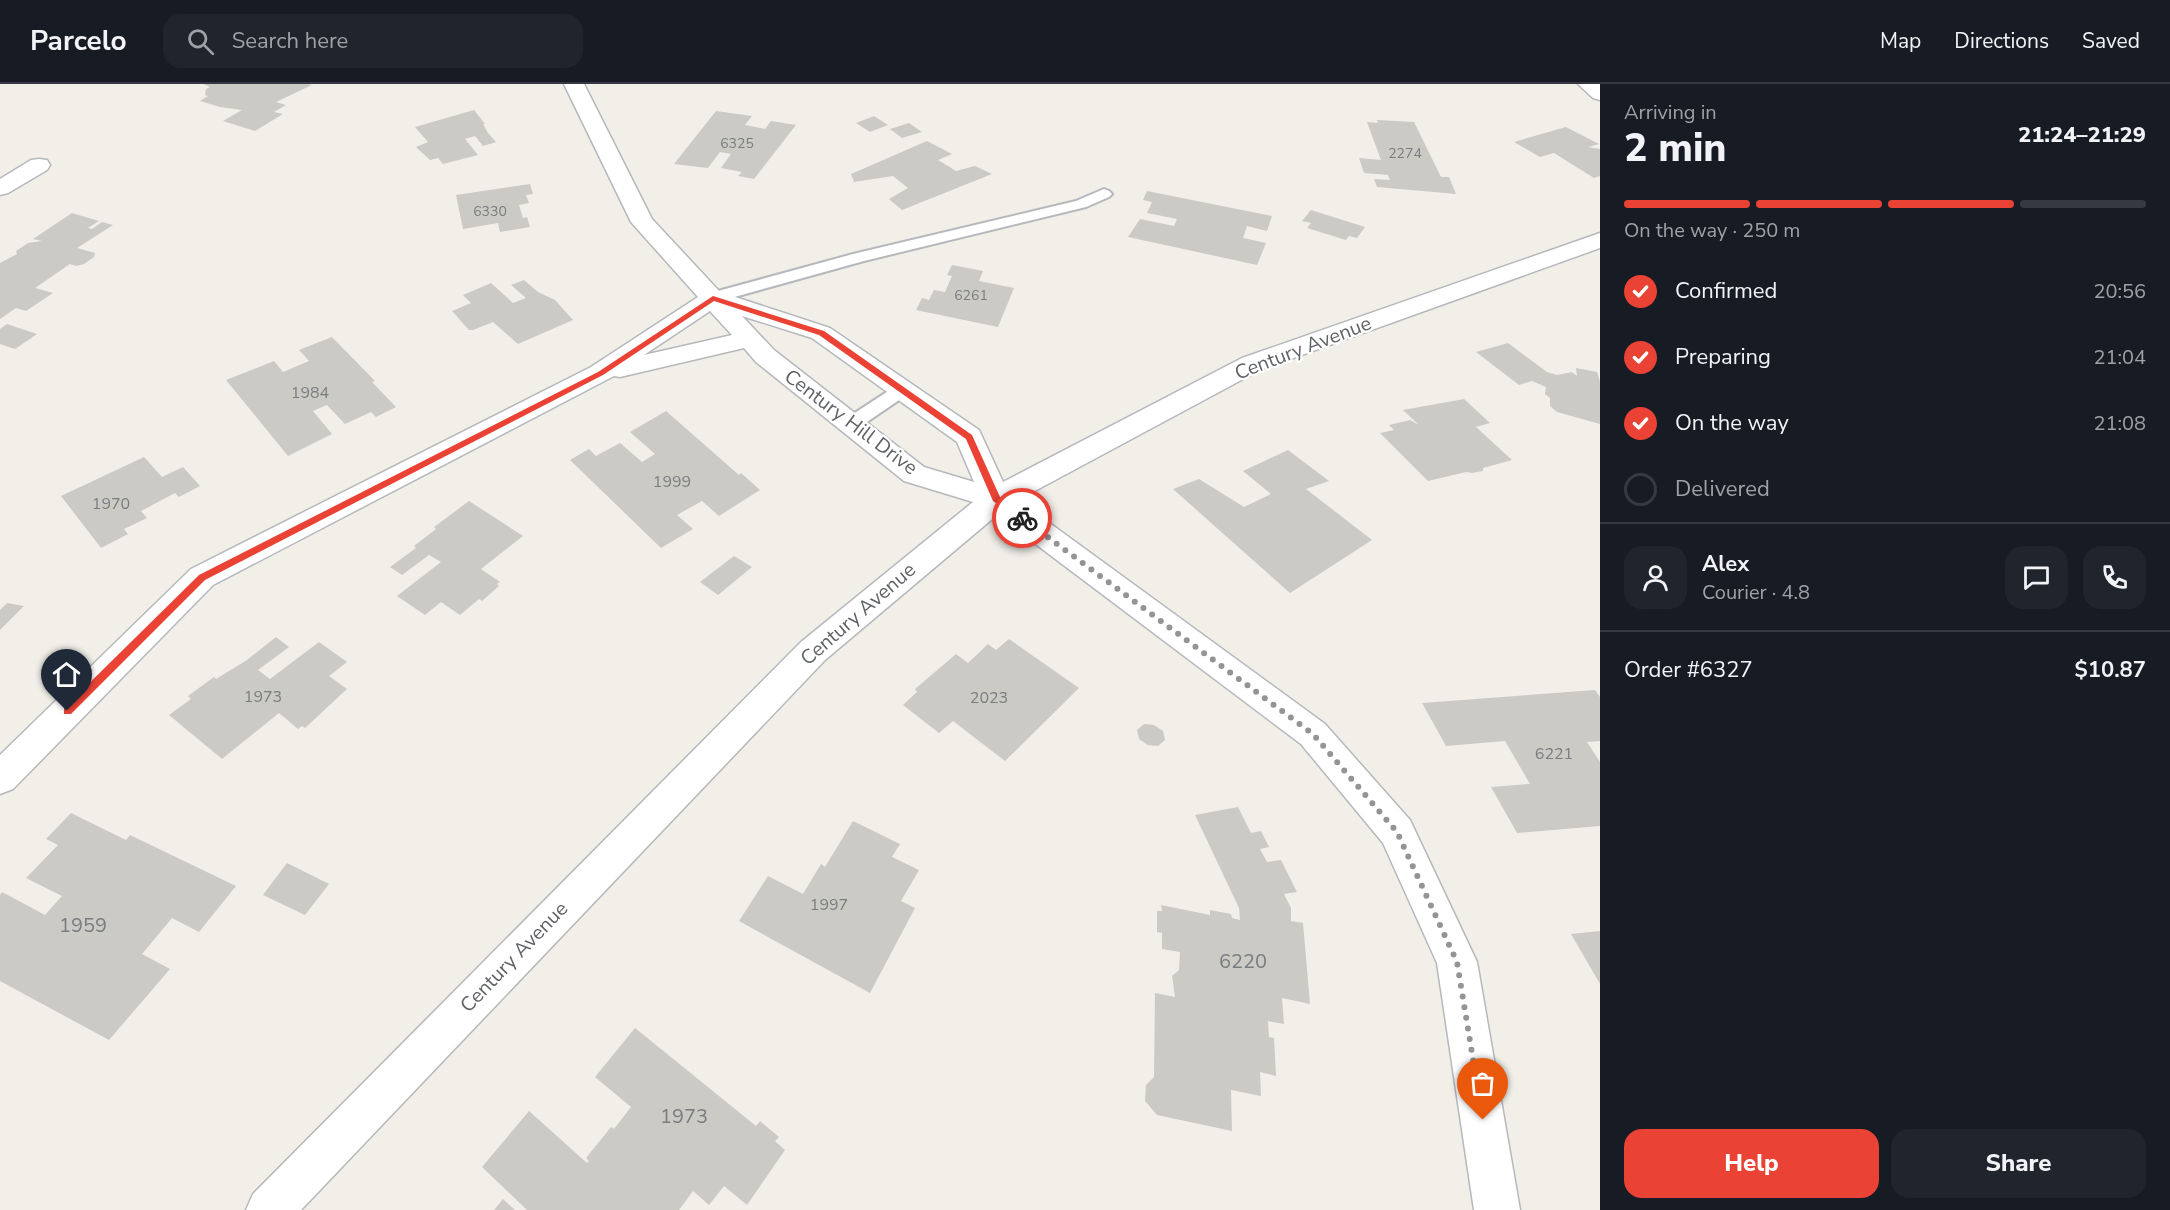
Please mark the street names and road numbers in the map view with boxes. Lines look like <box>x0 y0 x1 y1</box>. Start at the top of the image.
street label: Century Avenue <box>1231 310 1375 386</box>
street label: Century Hill Drive <box>779 363 923 481</box>
street label: Century Avenue <box>795 556 921 672</box>
street label: Century Avenue <box>454 896 574 1018</box>

